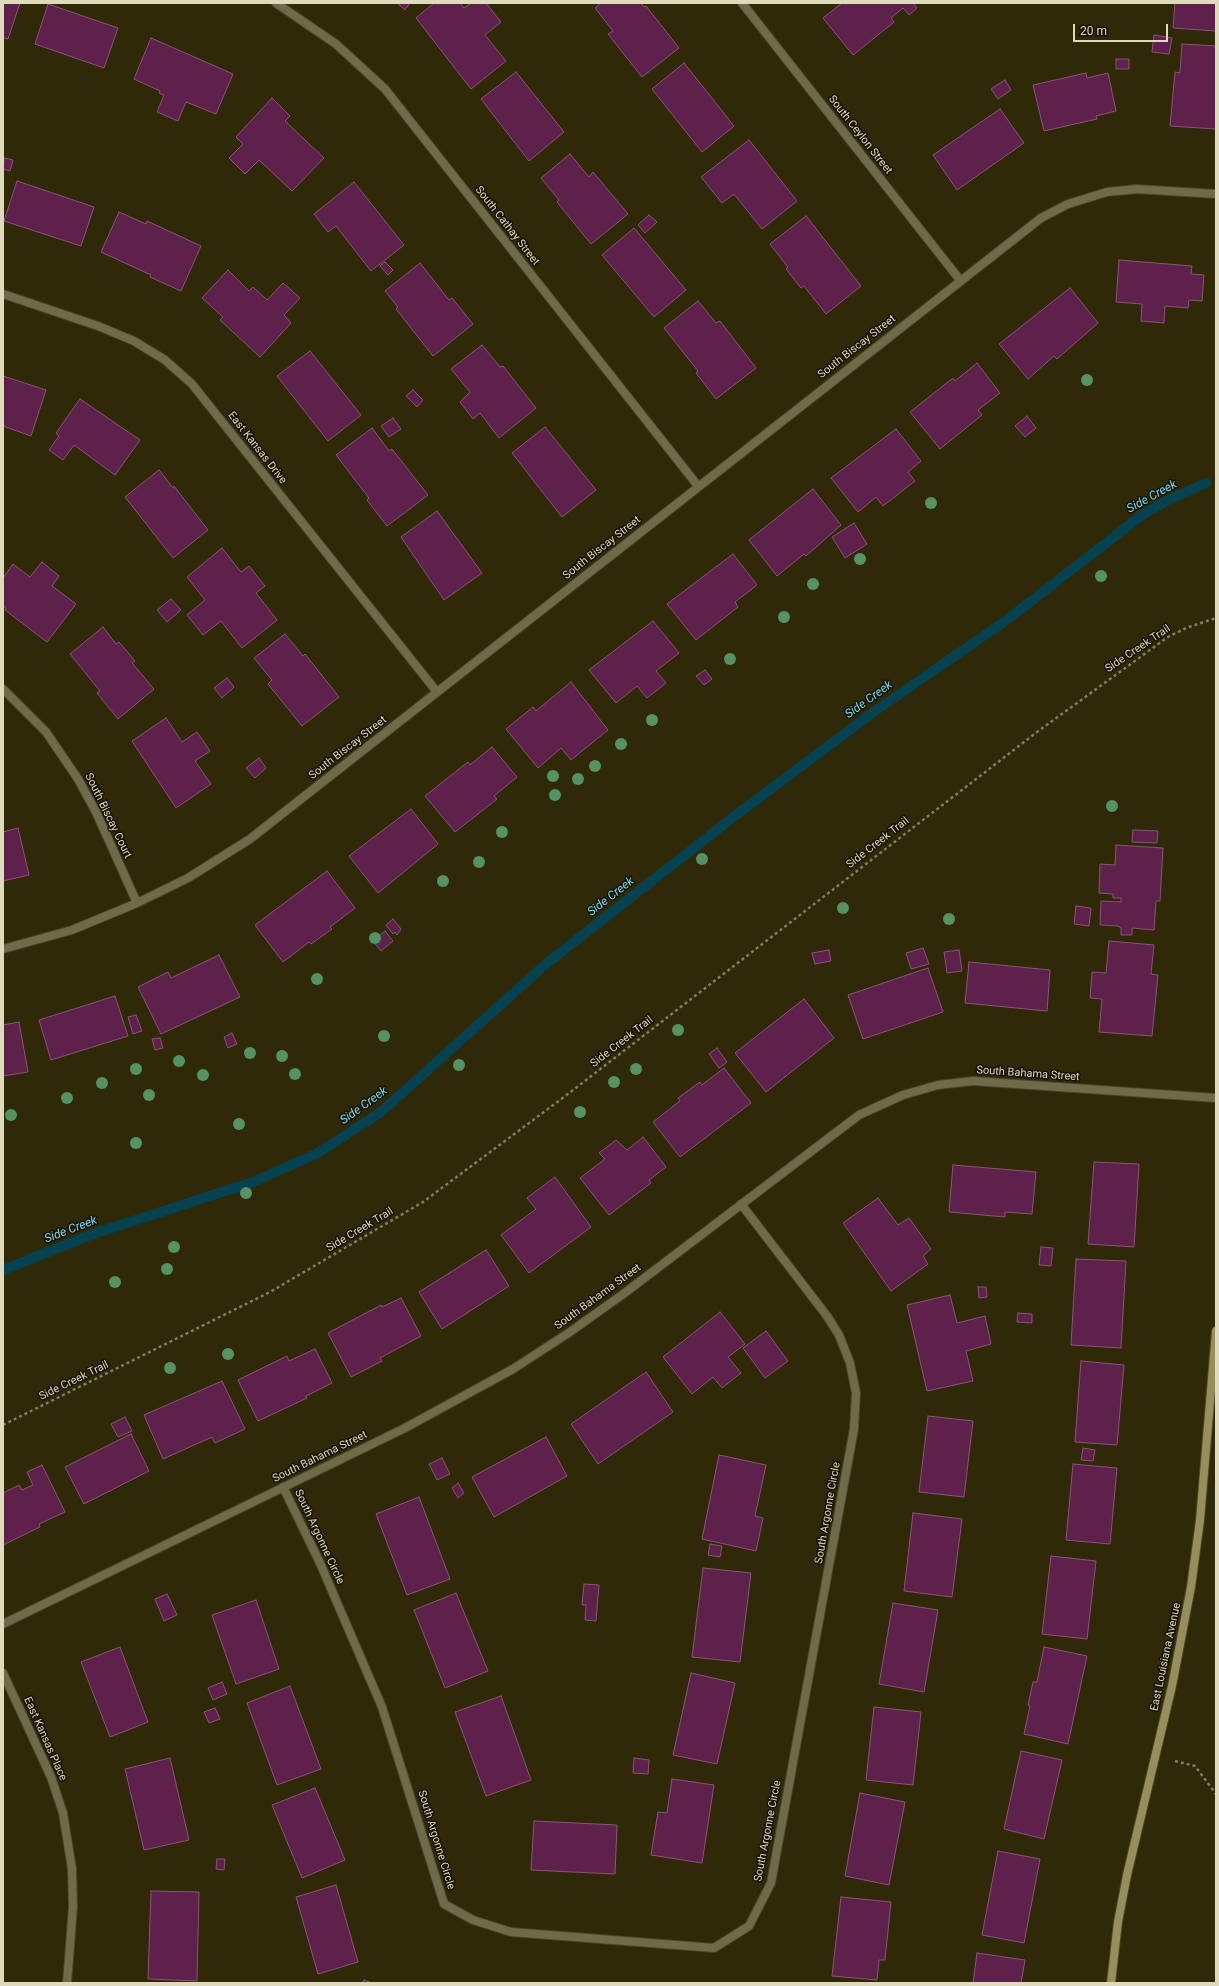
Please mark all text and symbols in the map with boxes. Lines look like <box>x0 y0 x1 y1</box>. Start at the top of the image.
scale bar <box>1075 16 1170 42</box>
text: 20 m <box>1080 24 1107 38</box>
street label: South Ceylon Street <box>825 93 895 177</box>
street label: South Cathay Street <box>472 184 542 268</box>
street label: South Biscay Street <box>815 313 899 381</box>
street label: East Kansas Drive <box>225 409 289 487</box>
water label: Side Creek <box>1124 477 1180 517</box>
street label: South Biscay Street <box>560 514 644 582</box>
street label: Side Creek Trail <box>1103 622 1173 676</box>
water label: Side Creek <box>842 678 896 722</box>
street label: South Biscay Street <box>306 714 390 782</box>
street label: South Biscay Court <box>82 771 134 861</box>
street label: Side Creek Trail <box>844 814 912 872</box>
water label: Side Creek <box>585 874 637 920</box>
street label: Side Creek Trail <box>588 1013 656 1071</box>
street label: South Bahama Street <box>976 1064 1080 1084</box>
water label: Side Creek <box>337 1084 391 1128</box>
street label: Side Creek Trail <box>324 1205 396 1255</box>
water label: Side Creek <box>43 1213 99 1247</box>
street label: South Bahama Street <box>552 1261 644 1333</box>
street label: Side Creek Trail <box>37 1358 111 1404</box>
street label: South Bahama Street <box>271 1428 369 1486</box>
street label: South Argonne Circle <box>813 1461 843 1565</box>
street label: South Argonne Circle <box>291 1488 347 1586</box>
street label: East Louisiana Avenue <box>1148 1602 1184 1712</box>
street label: East Kansas Place <box>21 1695 69 1783</box>
street label: South Argonne Circle <box>752 1779 784 1883</box>
street label: South Argonne Circle <box>415 1789 457 1891</box>

